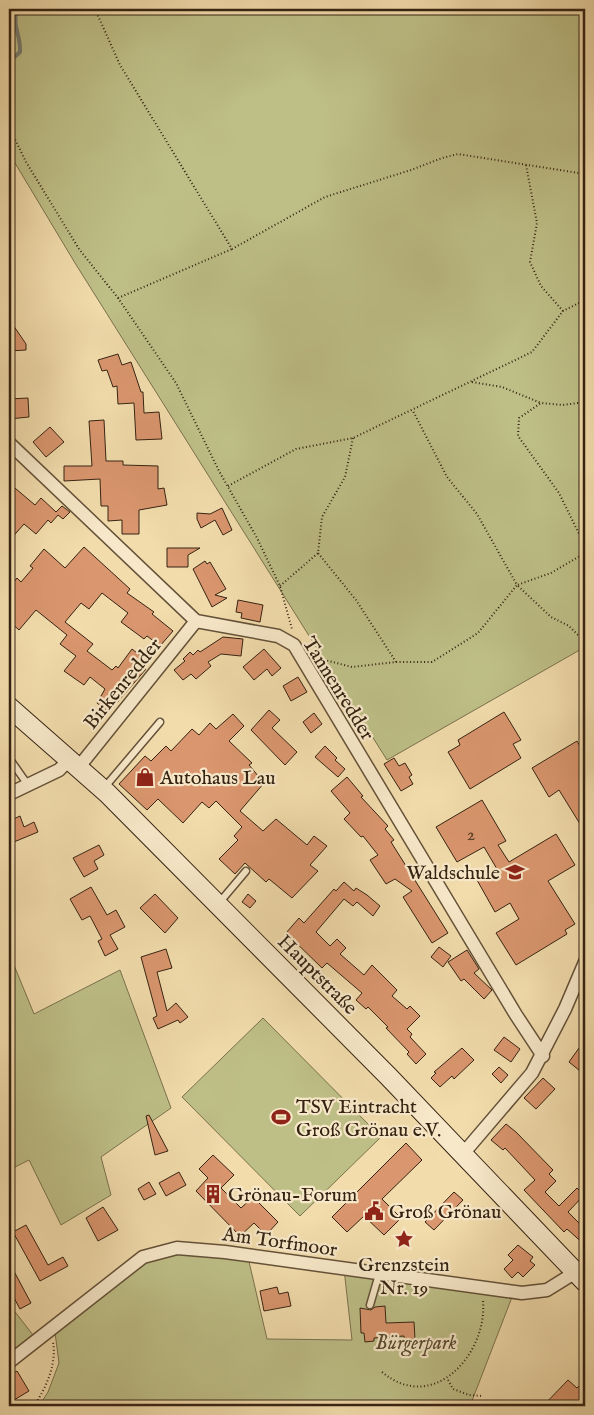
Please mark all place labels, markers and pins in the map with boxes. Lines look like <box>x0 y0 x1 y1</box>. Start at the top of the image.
shop icon: Autohaus Lau <box>134 766 156 788</box>
place label: Autohaus Lau <box>159 766 276 791</box>
place label: Waldschule <box>406 861 500 886</box>
school or university icon: Waldschule <box>504 861 526 883</box>
place label: TSV Eintracht Groß Grönau e.V. <box>296 1095 441 1143</box>
sports icon: TSV Eintracht Groß Grönau e.V. <box>270 1106 292 1128</box>
building icon: Grönau-Forum <box>202 1183 224 1205</box>
place label: Grönau-Forum <box>228 1183 357 1208</box>
public building icon: Groß Grönau <box>363 1200 385 1222</box>
place label: Groß Grönau <box>389 1200 501 1225</box>
place icon: Grenzstein Nr. 19 <box>393 1228 415 1250</box>
place label: Grenzstein Nr. 19 <box>358 1253 450 1301</box>

